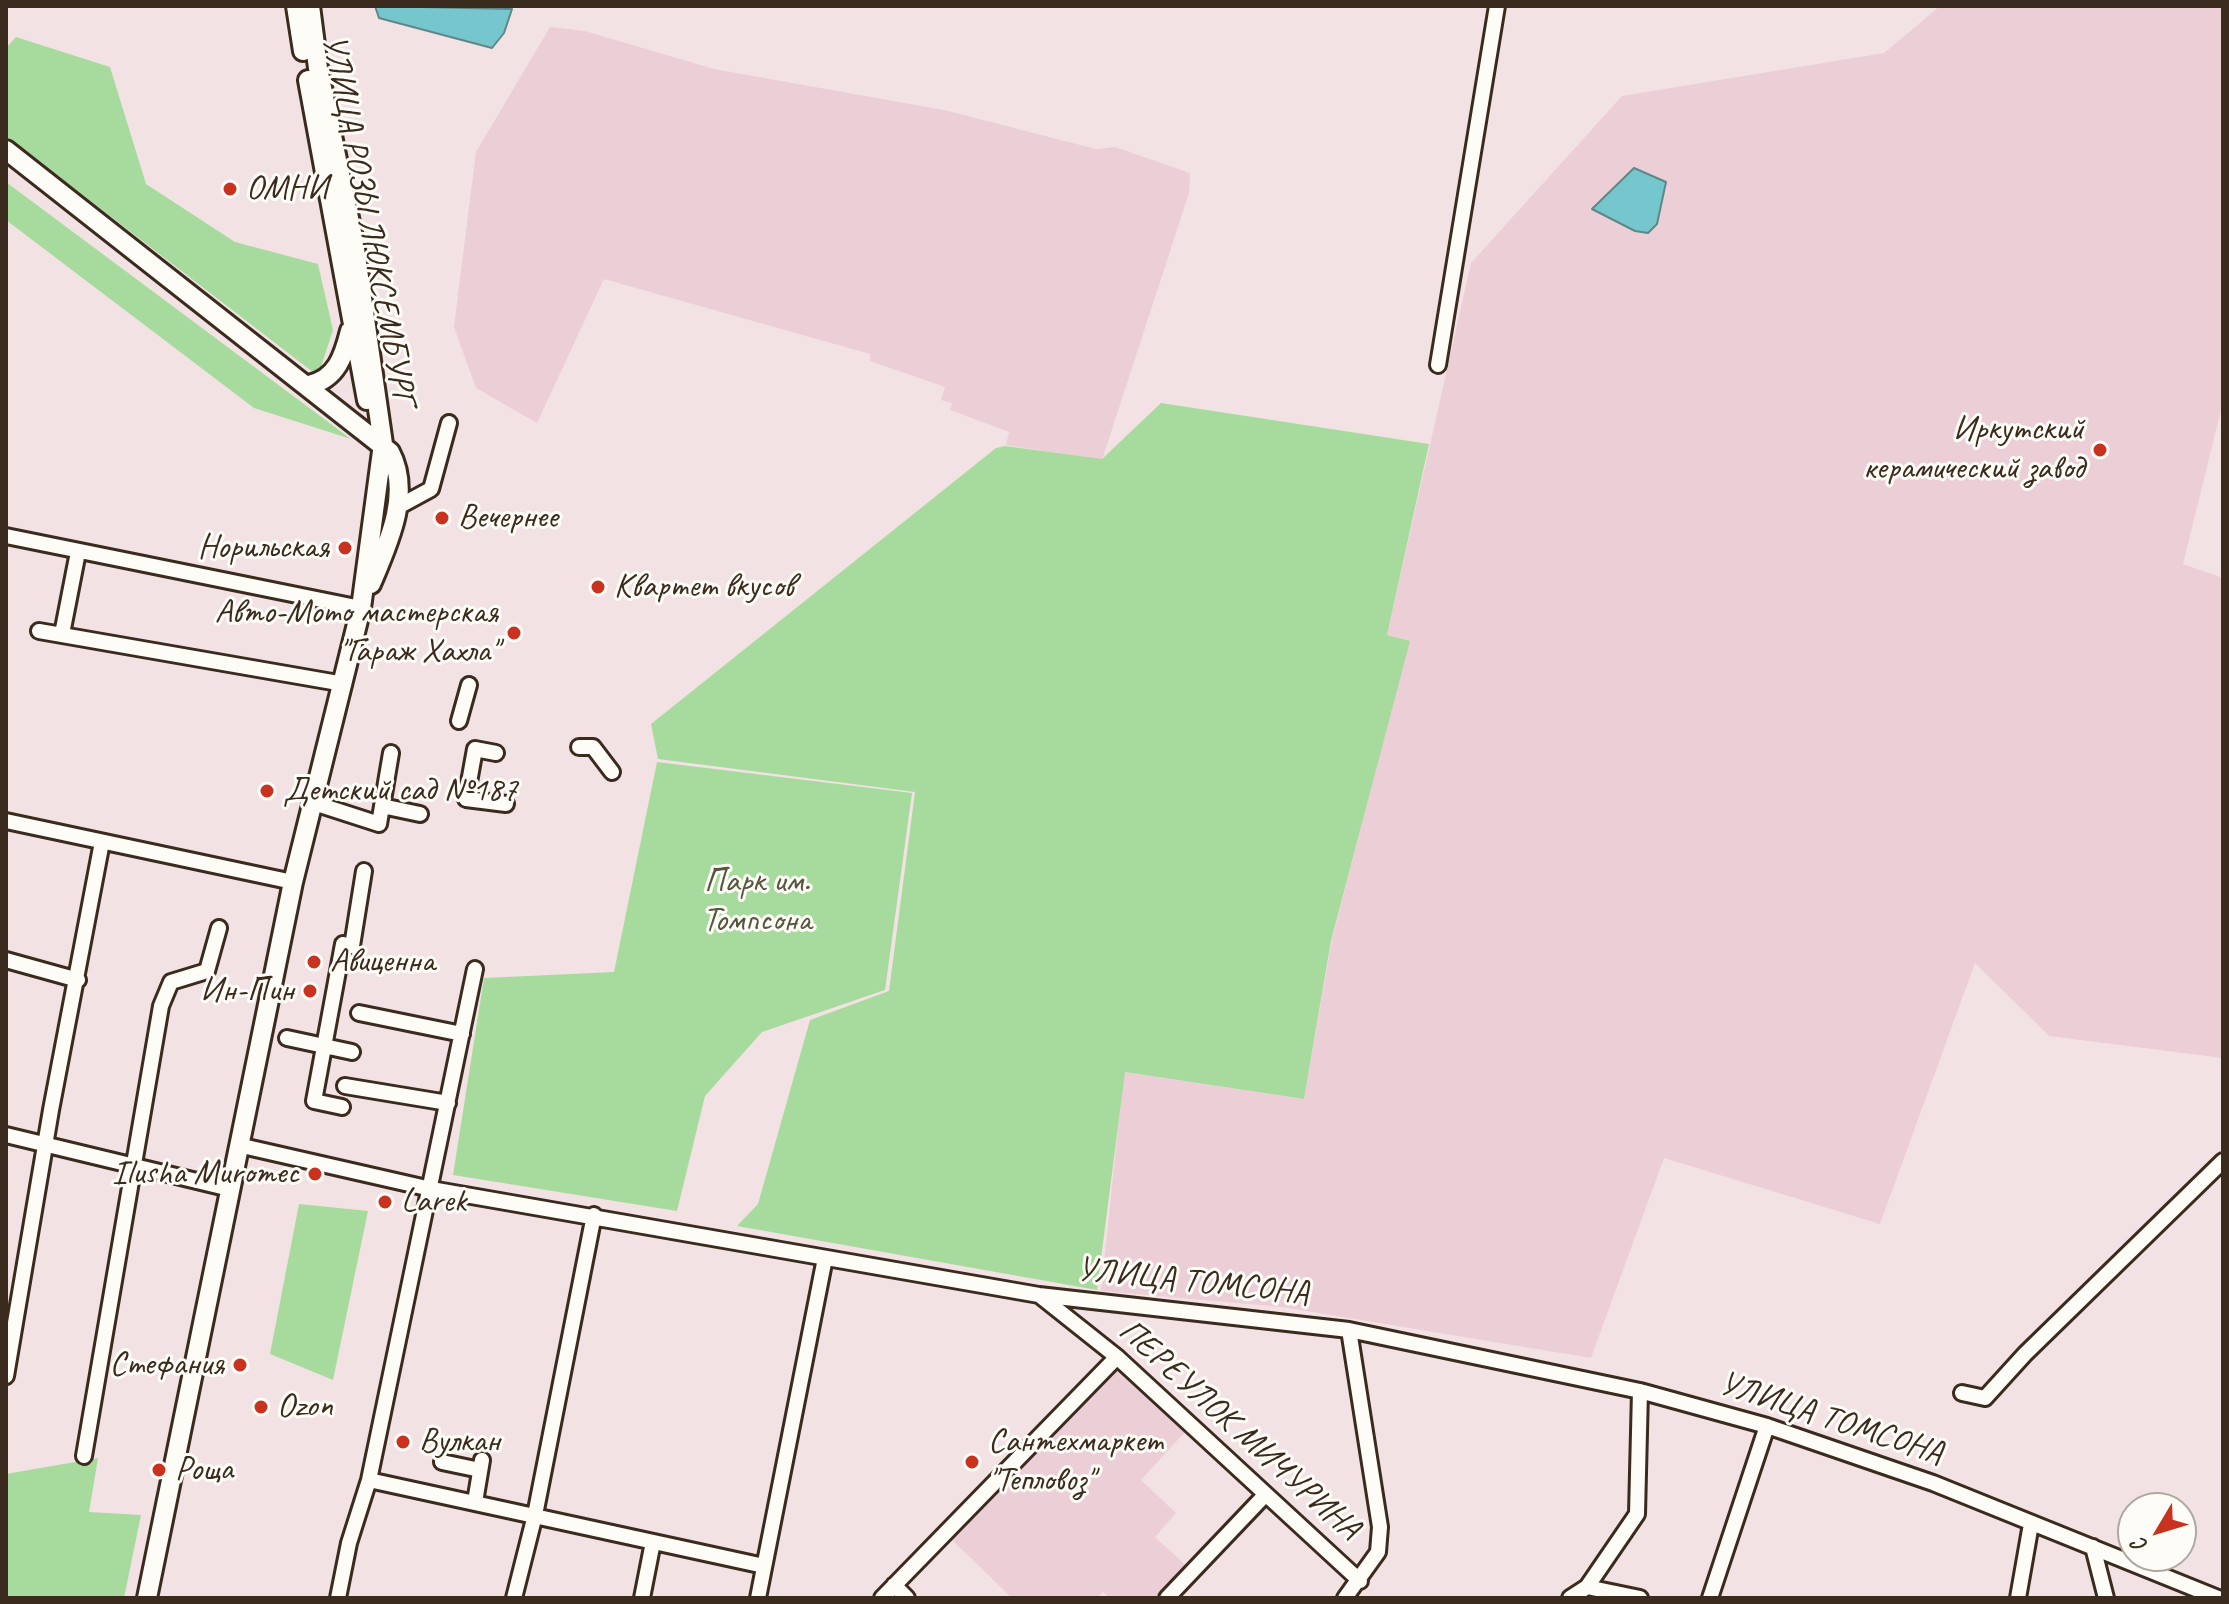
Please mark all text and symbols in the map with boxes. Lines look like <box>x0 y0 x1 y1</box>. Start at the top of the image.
street label: УЛИЦА РОЗЫ ЛЮКСЕМБУРГ <box>312 32 424 408</box>
place label: ОМНИ <box>246 169 327 209</box>
marker: ОМНИ <box>221 180 239 198</box>
place label: Иркутский керамический завод <box>1863 410 2084 490</box>
marker: Иркутский керамический завод <box>2091 441 2109 459</box>
place label: Вечернее <box>458 498 558 538</box>
marker: Вечернее <box>433 509 451 527</box>
place label: Норильская <box>198 528 329 568</box>
marker: Норильская <box>336 539 354 557</box>
place label: Квартет вкусов <box>614 567 794 607</box>
marker: Квартет вкусов <box>589 578 607 596</box>
place label: Авто-Мото мастерская "Гараж Хахла" <box>215 593 498 672</box>
marker: Авто-Мото мастерская "Гараж Хахла" <box>505 624 523 642</box>
place label: Детский сад №187 <box>283 771 518 811</box>
marker: Детский сад №187 <box>258 782 276 800</box>
park label: Парк им. Томпсона <box>703 862 811 942</box>
place label: Авиценна <box>330 942 435 982</box>
marker: Авиценна <box>305 953 323 971</box>
place label: Ин-Пин <box>200 971 294 1011</box>
marker: Ин-Пин <box>301 982 319 1000</box>
place label: Ilusha Muromec <box>112 1154 299 1194</box>
marker: Ilusha Muromec <box>306 1165 324 1183</box>
place label: Larek <box>401 1182 466 1222</box>
marker: Larek <box>376 1193 394 1211</box>
street label: УЛИЦА ТОМСОНА <box>1075 1250 1311 1314</box>
street label: ПЕРЕУЛОК МИЧУРИНА <box>1110 1311 1368 1549</box>
place label: Стефания <box>110 1345 224 1385</box>
marker: Стефания <box>231 1356 249 1374</box>
street label: УЛИЦА ТОМСОНА <box>1714 1364 1948 1474</box>
place label: Ozon <box>277 1387 333 1427</box>
marker: Ozon <box>252 1398 270 1416</box>
place label: Вулкан <box>419 1422 500 1462</box>
place label: Сантехмаркет "Тепловоз" <box>988 1422 1162 1502</box>
marker: Вулкан <box>394 1433 412 1451</box>
place label: Роща <box>175 1450 233 1490</box>
marker: Сантехмаркет "Тепловоз" <box>963 1453 981 1471</box>
marker: Роща <box>150 1461 168 1479</box>
north arrow <box>2117 1492 2197 1572</box>
text: С <box>2125 1533 2154 1558</box>

